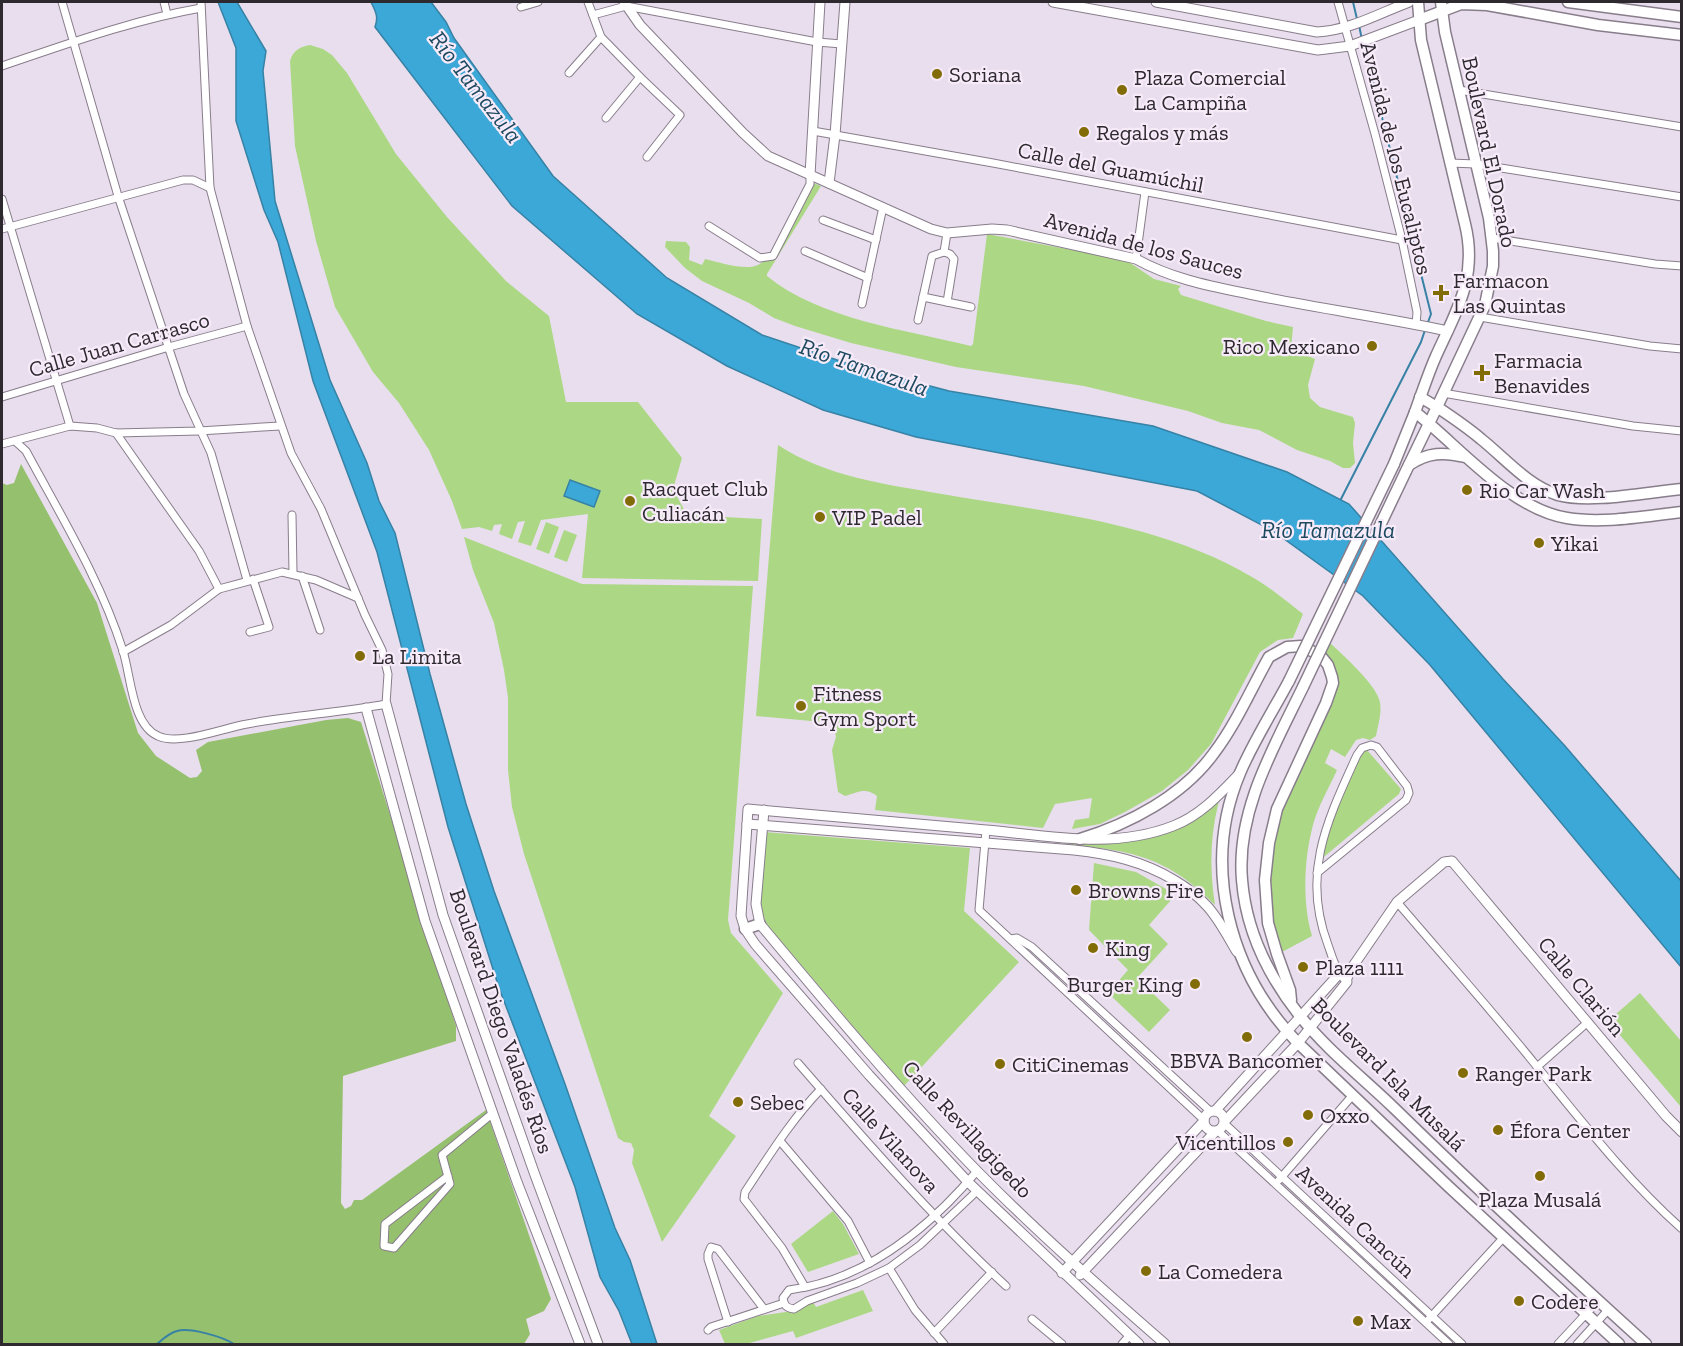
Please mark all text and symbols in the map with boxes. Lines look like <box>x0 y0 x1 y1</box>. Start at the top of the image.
water label: Río Tamazula <box>424 25 529 148</box>
street label: Avenida de los Eucaliptos <box>1354 39 1439 277</box>
street label: Boulevard El Dorado <box>1456 54 1523 250</box>
place label: Soriana <box>949 61 1022 88</box>
place label: Plaza Comercial La Campiña <box>1134 64 1286 116</box>
marker: Soriana <box>930 67 944 81</box>
marker: Plaza Comercial La Campiña <box>1115 83 1129 97</box>
place label: Regalos y más <box>1096 119 1229 146</box>
marker: Regalos y más <box>1077 125 1091 139</box>
street label: Calle del Guamúchil <box>1015 136 1206 199</box>
street label: Avenida de los Sauces <box>1041 206 1246 285</box>
place label: Farmacon Las Quintas <box>1453 267 1566 319</box>
marker: Farmacon Las Quintas <box>1434 286 1448 300</box>
street label: Calle Juan Carrasco <box>26 306 213 383</box>
water label: Río Tamazula <box>796 331 932 402</box>
place label: Rico Mexicano <box>1223 333 1360 360</box>
marker: Rico Mexicano <box>1365 339 1379 353</box>
place label: Farmacia Benavides <box>1494 347 1590 399</box>
marker: Farmacia Benavides <box>1475 366 1489 380</box>
place label: Racquet Club Culiacán <box>642 475 768 527</box>
place label: Rio Car Wash <box>1479 477 1606 504</box>
marker: Rio Car Wash <box>1460 483 1474 497</box>
marker: Racquet Club Culiacán <box>623 494 637 508</box>
place label: VIP Padel <box>831 504 922 531</box>
marker: VIP Padel <box>813 510 827 524</box>
water label: Río Tamazula <box>1261 515 1395 544</box>
place label: Yikai <box>1550 530 1598 557</box>
marker: Yikai <box>1532 536 1546 550</box>
place label: La Limita <box>372 643 462 670</box>
marker: La Limita <box>353 649 367 663</box>
place label: Fitness Gym Sport <box>813 680 917 732</box>
marker: Fitness Gym Sport <box>794 699 808 713</box>
place label: Browns Fire <box>1088 877 1204 904</box>
marker: Browns Fire <box>1069 883 1083 897</box>
street label: Boulevard Diego Valadés Ríos <box>443 885 560 1157</box>
street label: Calle Clarión <box>1532 931 1631 1042</box>
place label: King <box>1105 935 1150 962</box>
marker: King <box>1086 941 1100 955</box>
place label: Plaza 1111 <box>1315 954 1404 981</box>
marker: Plaza 1111 <box>1296 960 1310 974</box>
place label: Burger King <box>1067 971 1183 998</box>
marker: Burger King <box>1188 977 1202 991</box>
street label: Boulevard Isla Musalá <box>1306 992 1472 1157</box>
marker: BBVA Bancomer <box>1240 1030 1254 1044</box>
place label: BBVA Bancomer <box>1170 1047 1324 1074</box>
place label: CitiCinemas <box>1012 1051 1129 1078</box>
street label: Calle Revillagigedo <box>897 1055 1038 1204</box>
marker: CitiCinemas <box>993 1057 1007 1071</box>
place label: Ranger Park <box>1475 1060 1592 1087</box>
marker: Ranger Park <box>1456 1066 1470 1080</box>
street label: Calle Vilanova <box>836 1082 945 1199</box>
place label: Sebec <box>750 1089 804 1116</box>
marker: Sebec <box>731 1095 745 1109</box>
place label: Oxxo <box>1320 1102 1369 1129</box>
marker: Oxxo <box>1301 1108 1315 1122</box>
place label: Éfora Center <box>1510 1117 1631 1144</box>
marker: Éfora Center <box>1491 1123 1505 1137</box>
place label: Vicentillos <box>1175 1129 1276 1156</box>
marker: Vicentillos <box>1281 1135 1295 1149</box>
street label: Avenida Cancún <box>1290 1159 1421 1284</box>
marker: Plaza Musalá <box>1533 1169 1547 1183</box>
place label: Plaza Musalá <box>1479 1186 1602 1213</box>
place label: La Comedera <box>1158 1258 1283 1285</box>
marker: La Comedera <box>1139 1264 1153 1278</box>
place label: Codere <box>1531 1288 1599 1315</box>
marker: Codere <box>1512 1294 1526 1308</box>
place label: Max <box>1370 1308 1411 1335</box>
marker: Max <box>1351 1314 1365 1328</box>

